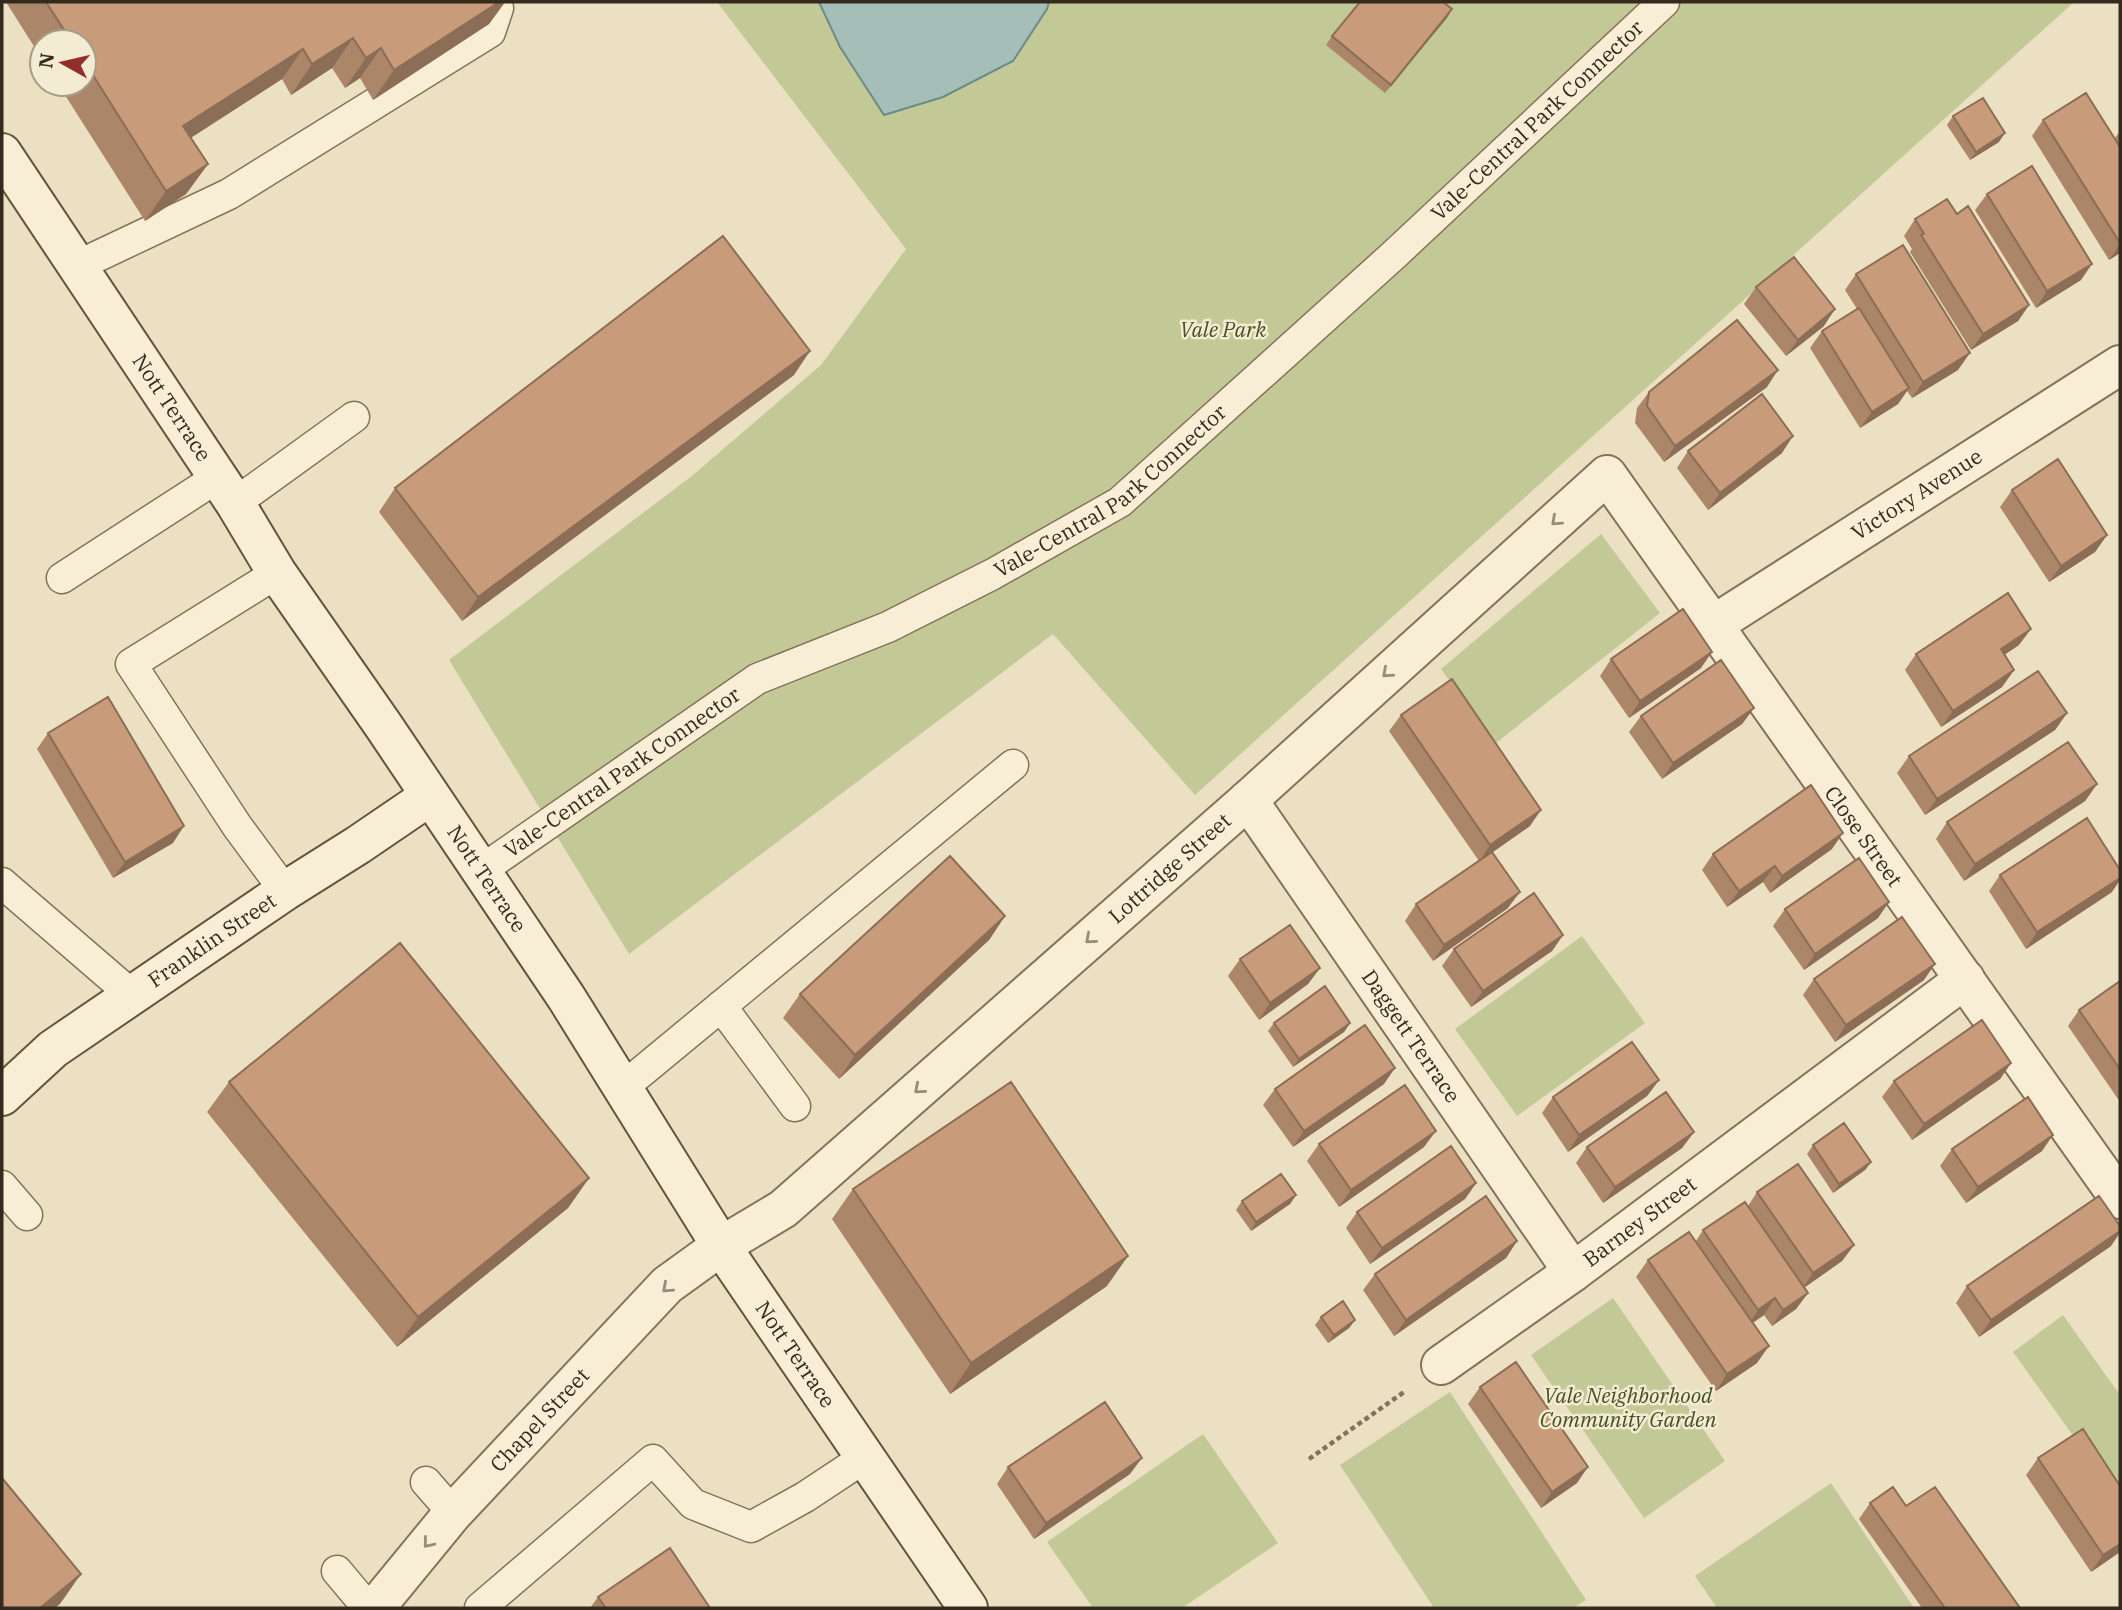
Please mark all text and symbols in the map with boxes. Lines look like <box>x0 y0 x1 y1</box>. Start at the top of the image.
street label: Vale-Central Park Connector <box>1424 13 1650 226</box>
north arrow <box>28 28 98 98</box>
text: N <box>33 52 59 70</box>
park label: Vale Park <box>1180 315 1267 343</box>
street label: Nott Terrace <box>126 348 218 466</box>
street label: Vale-Central Park Connector <box>989 397 1233 584</box>
street label: Victory Avenue <box>1846 442 1987 546</box>
one-way arrow <box>1551 512 1564 525</box>
one-way arrow <box>1383 665 1396 678</box>
street label: Vale-Central Park Connector <box>498 680 746 863</box>
street label: Close Street <box>1819 780 1909 892</box>
street label: Lottridge Street <box>1102 806 1237 929</box>
street label: Nott Terrace <box>441 819 534 938</box>
street label: Franklin Street <box>142 886 281 993</box>
one-way arrow <box>1085 931 1098 943</box>
street label: Daggett Terrace <box>1356 964 1467 1108</box>
one-way arrow <box>914 1081 927 1093</box>
street label: Barney Street <box>1577 1170 1702 1273</box>
one-way arrow <box>662 1279 675 1292</box>
street label: Nott Terrace <box>750 1295 842 1413</box>
street label: Chapel Street <box>484 1362 595 1478</box>
park label: Vale Neighborhood Community Garden <box>1540 1381 1716 1433</box>
one-way arrow <box>424 1535 436 1548</box>

